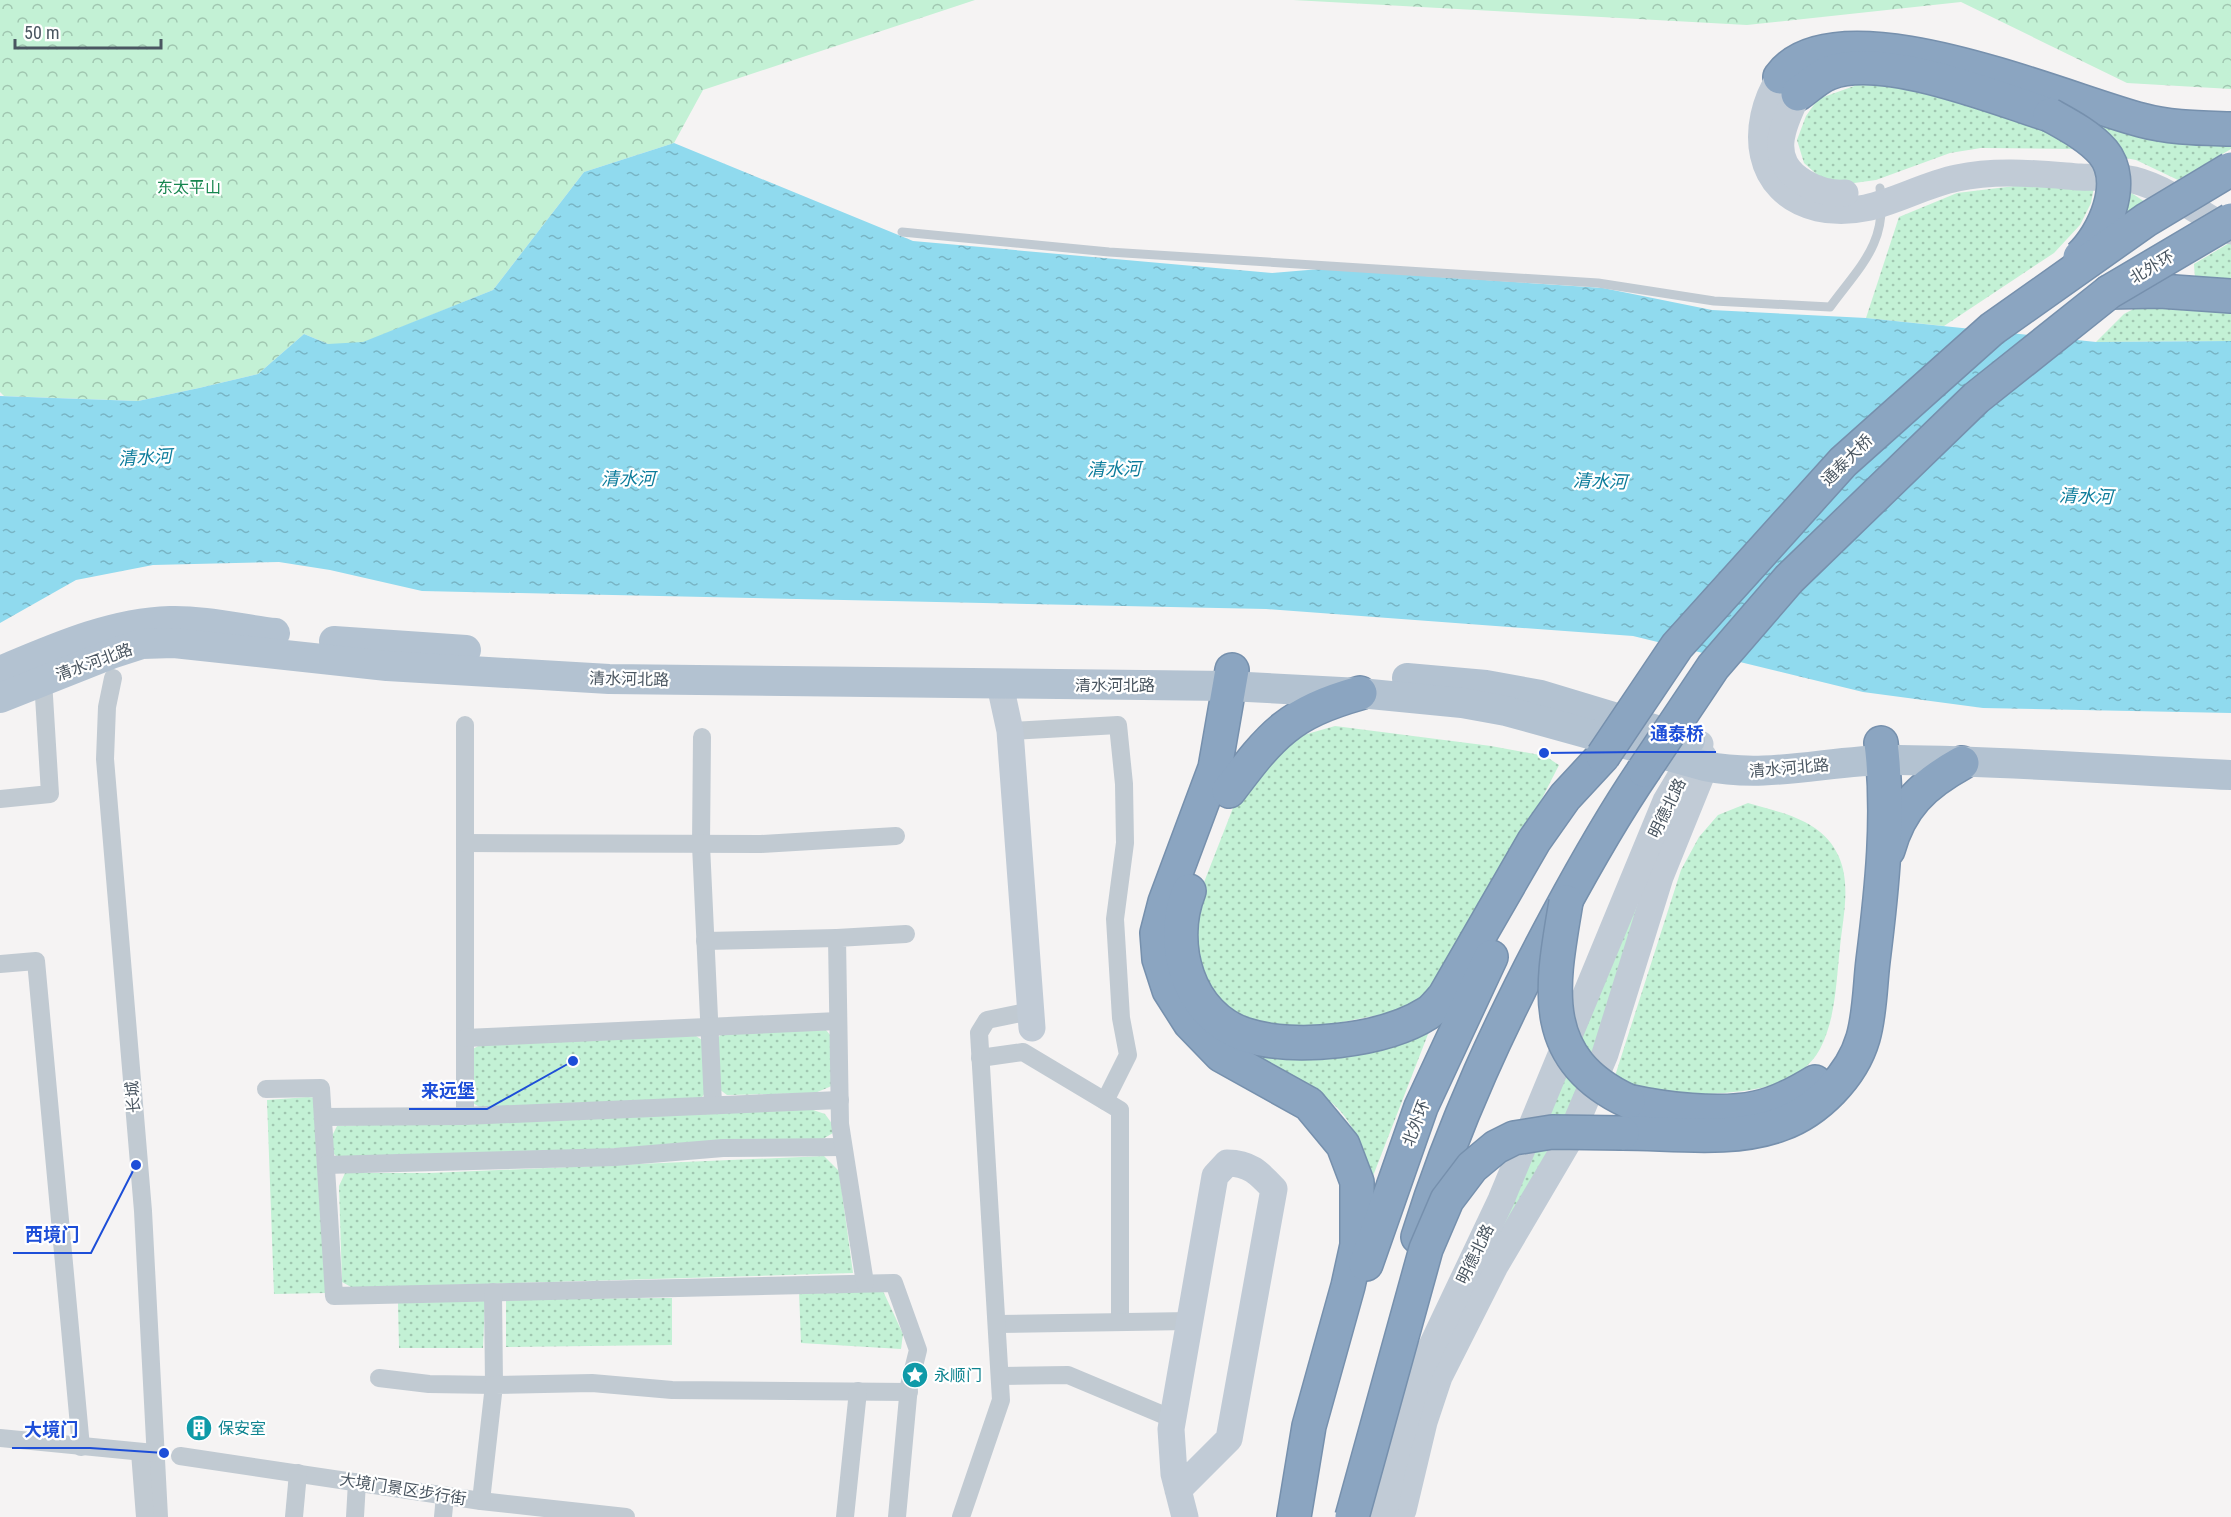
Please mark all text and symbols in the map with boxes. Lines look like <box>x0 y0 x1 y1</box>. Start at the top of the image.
scale bar <box>15 12 160 50</box>
text: 50 m <box>24 22 59 43</box>
park label: 东太平山 <box>157 178 221 197</box>
street label: 北外环 <box>2127 246 2177 288</box>
street label: 通泰大桥 <box>1818 431 1876 489</box>
water label: 清水河 <box>117 445 176 469</box>
water label: 清水河 <box>1087 458 1144 480</box>
water label: 清水河 <box>601 468 658 489</box>
water label: 清水河 <box>1573 470 1630 493</box>
water label: 清水河 <box>2059 485 2116 508</box>
street label: 清水河北路 <box>53 639 135 685</box>
street label: 清水河北路 <box>589 669 669 689</box>
street label: 清水河北路 <box>1075 676 1155 695</box>
callout: 通泰桥 <box>1638 716 1716 752</box>
text: 通泰桥 <box>1650 723 1704 744</box>
street label: 清水河北路 <box>1748 755 1830 781</box>
street label: 明德北路 <box>1644 775 1690 841</box>
callout: 来远堡 <box>409 1073 487 1109</box>
street label: 长城 <box>122 1080 144 1114</box>
text: 来远堡 <box>421 1080 475 1101</box>
street label: 北外环 <box>1399 1097 1433 1149</box>
callout: 西境门 <box>13 1217 91 1253</box>
street label: 明德北路 <box>1452 1221 1498 1287</box>
text: 西境门 <box>25 1224 79 1245</box>
place icon: 永顺门 <box>900 1360 930 1390</box>
place label: 永顺门 <box>934 1366 982 1385</box>
callout: 大境门 <box>12 1412 90 1448</box>
building icon: 保安室 <box>184 1413 214 1443</box>
text: 大境门 <box>24 1419 78 1440</box>
place label: 保安室 <box>218 1419 266 1438</box>
street label: 大境门景区步行街 <box>338 1470 468 1508</box>

